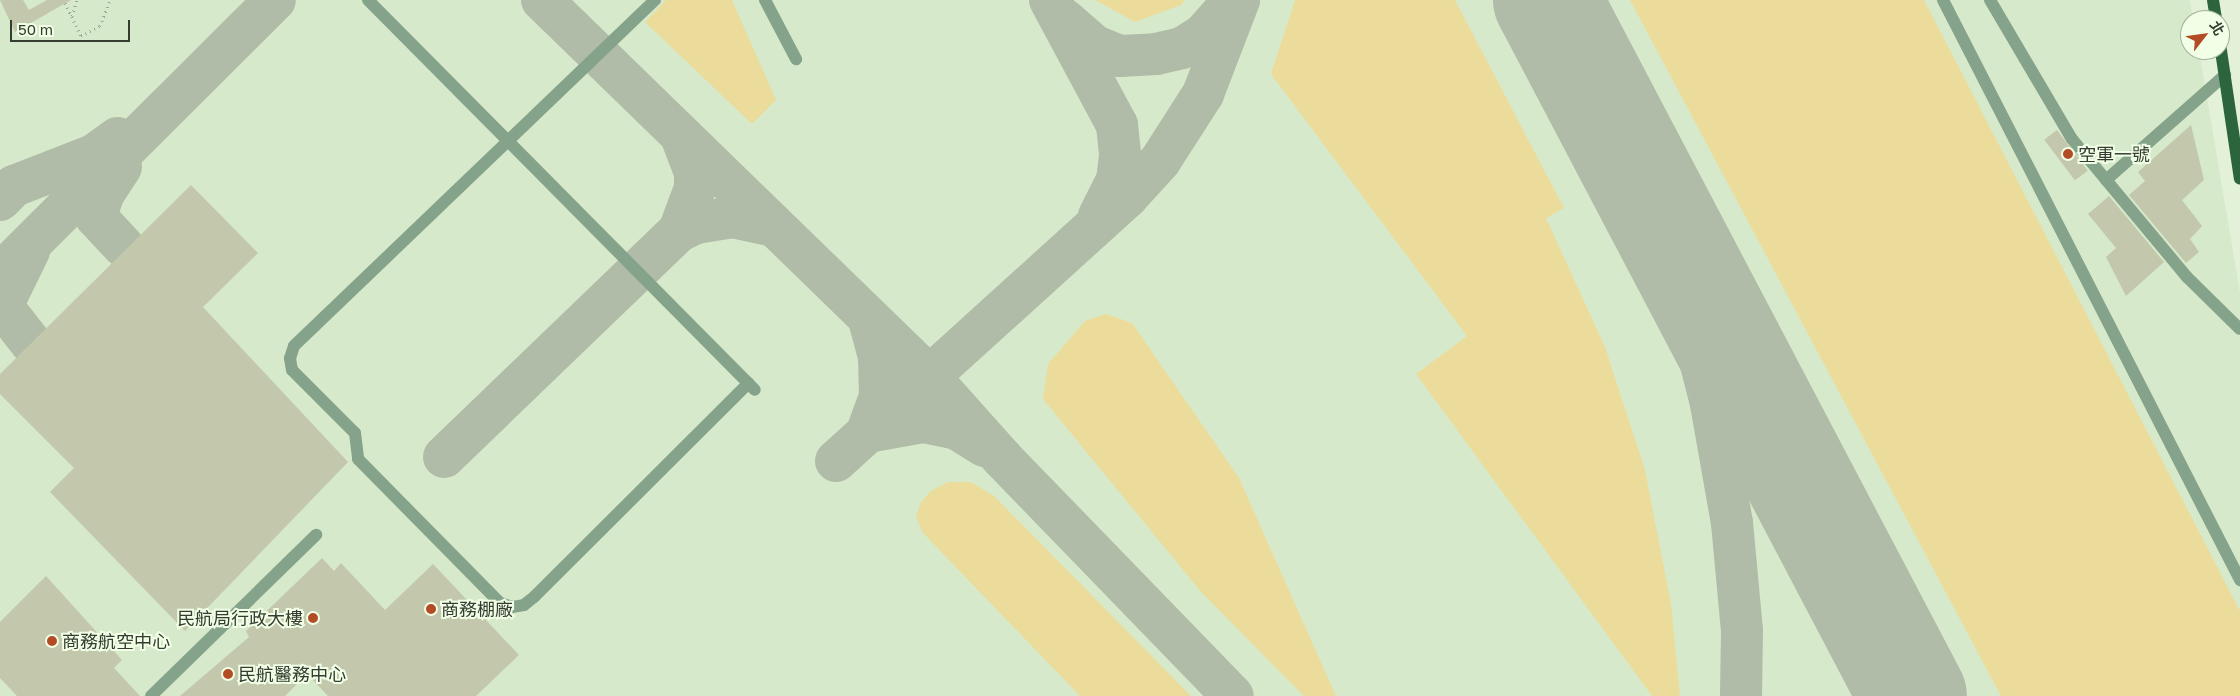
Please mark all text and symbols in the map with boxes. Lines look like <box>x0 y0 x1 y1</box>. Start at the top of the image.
scale bar <box>12 10 132 42</box>
north arrow <box>2180 10 2230 60</box>
text: 北 <box>2207 17 2228 38</box>
text: 50 m <box>18 20 53 38</box>
place label: 空軍一號 <box>2078 143 2150 165</box>
marker: 空軍一號 <box>2062 148 2074 160</box>
place label: 商務棚廠 <box>441 598 513 620</box>
marker: 商務棚廠 <box>425 603 437 615</box>
place label: 民航局行政大樓 <box>177 607 303 629</box>
marker: 民航局行政大樓 <box>307 612 319 624</box>
place label: 商務航空中心 <box>62 630 170 652</box>
marker: 商務航空中心 <box>46 635 58 647</box>
place label: 民航醫務中心 <box>238 663 346 685</box>
marker: 民航醫務中心 <box>222 668 234 680</box>

